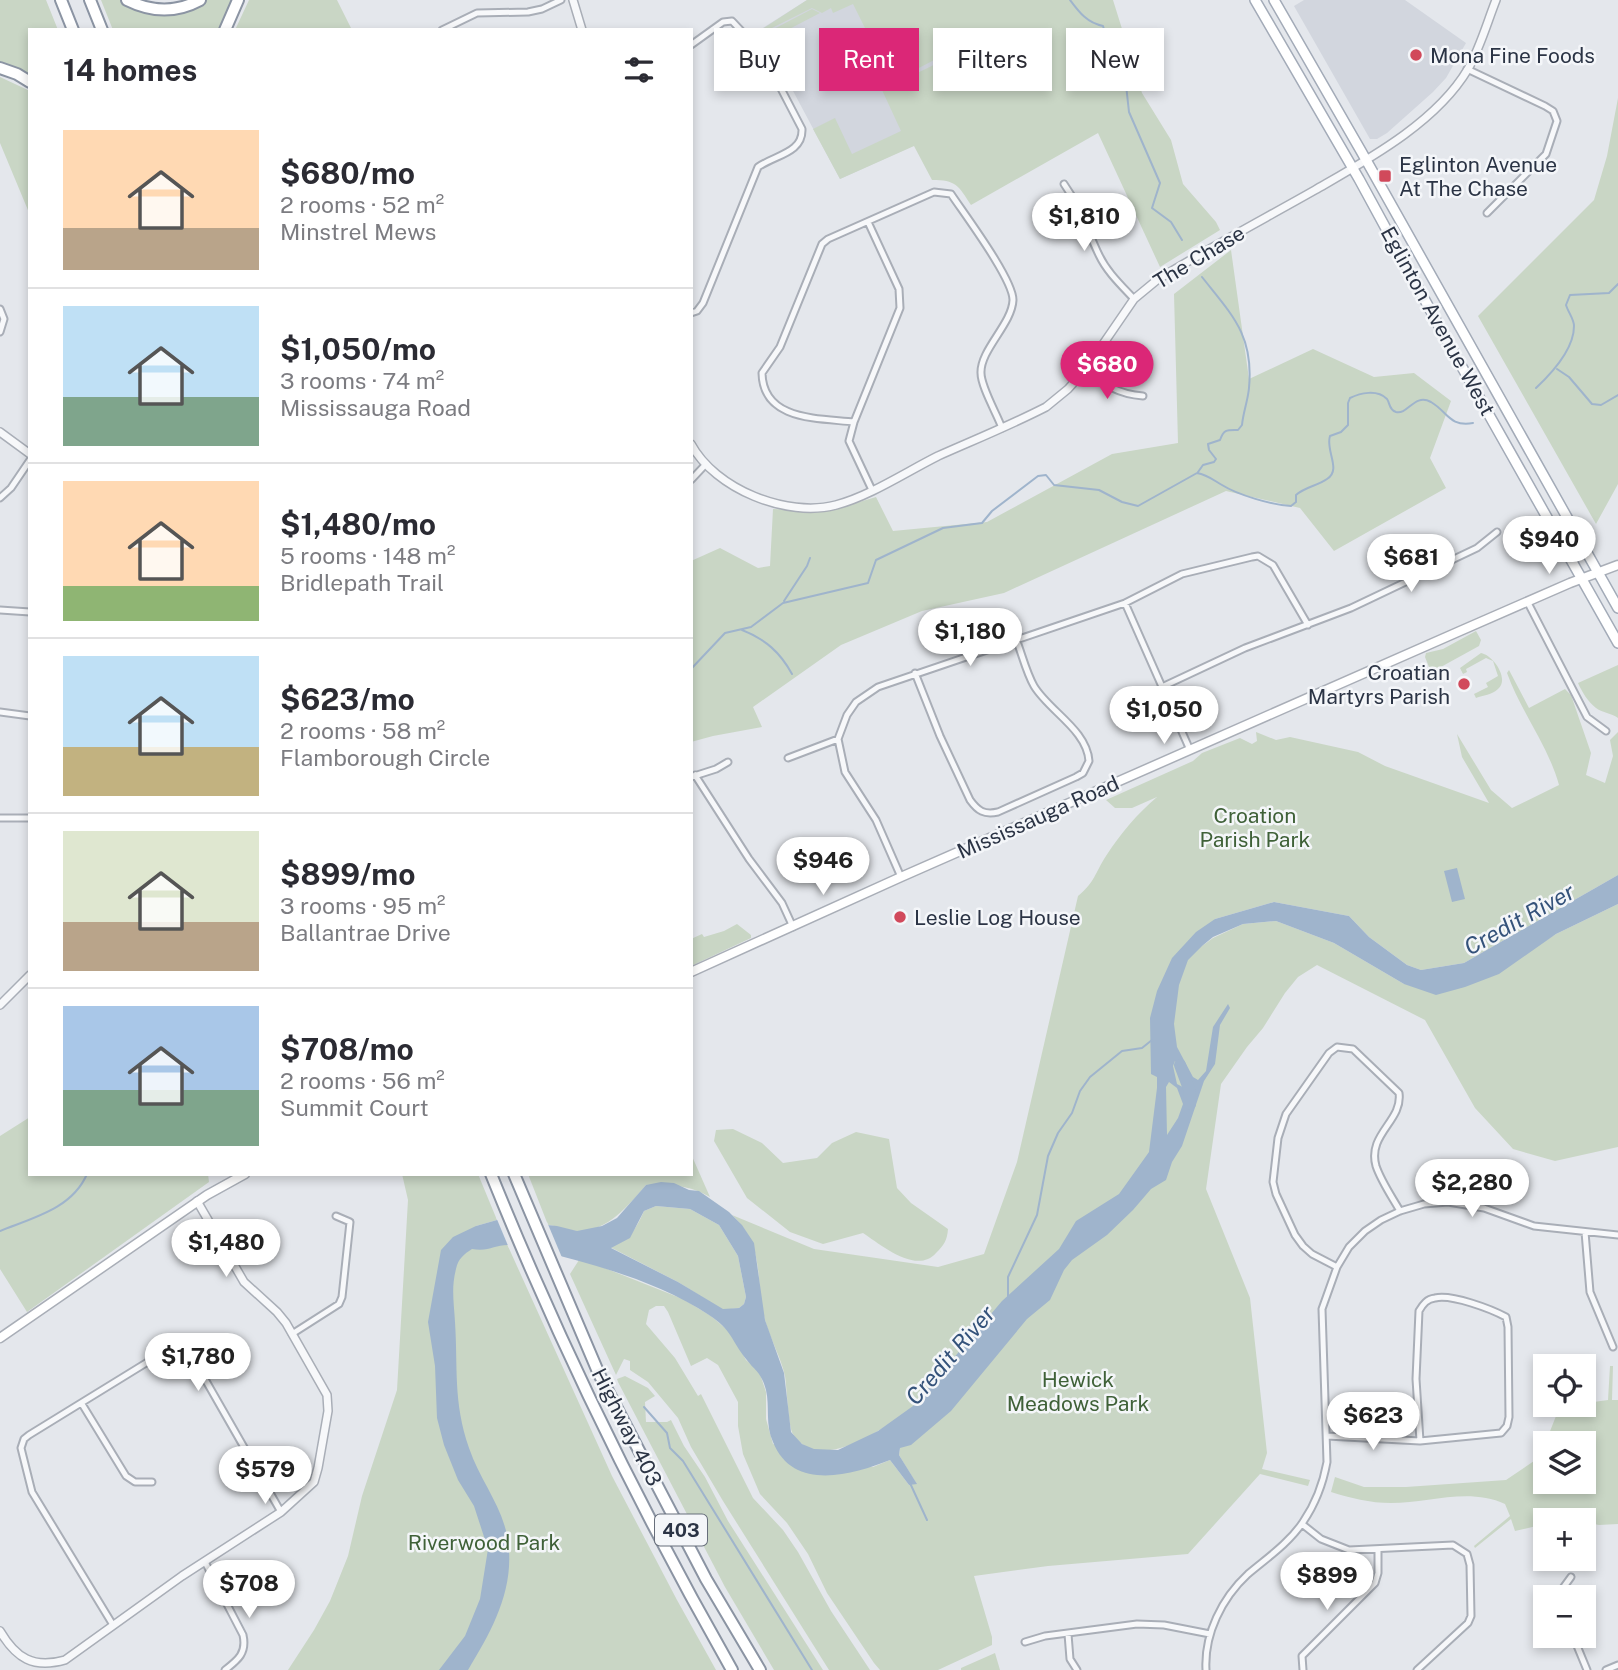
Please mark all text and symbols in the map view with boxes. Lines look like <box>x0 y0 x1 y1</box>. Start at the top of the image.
chip: Buy <box>714 28 805 91</box>
chip: Rent <box>819 28 919 91</box>
chip: Filters <box>933 28 1052 91</box>
chip: New <box>1066 28 1164 91</box>
place label: Mona Fine Foods <box>1430 43 1595 68</box>
marker: Mona Fine Foods <box>1408 47 1424 63</box>
icon: filters <box>620 51 658 89</box>
text: 14 homes <box>63 52 197 88</box>
place label: Eglinton Avenue At The Chase <box>1399 152 1557 201</box>
text: $680/mo <box>280 155 415 191</box>
icon: home <box>119 158 203 242</box>
marker: Eglinton Avenue At The Chase <box>1377 168 1393 184</box>
text: 2 rooms · 52 m² <box>280 191 444 218</box>
pin: $1,810 <box>1027 194 1141 253</box>
text: $1,810 <box>1048 202 1120 229</box>
text: Minstrel Mews <box>280 218 437 245</box>
street label: The Chase <box>1149 220 1249 294</box>
street label: Eglinton Avenue West <box>1376 222 1500 420</box>
text: $1,050/mo <box>280 331 436 367</box>
icon: home <box>119 334 203 418</box>
pin: $680 <box>1066 342 1148 401</box>
text: $680 <box>1077 350 1137 377</box>
text: 3 rooms · 74 m² <box>280 367 444 394</box>
text: Mississauga Road <box>280 394 471 421</box>
text: $1,480/mo <box>280 506 436 542</box>
icon: home <box>119 509 203 593</box>
pin: $940 <box>1508 516 1590 576</box>
text: $940 <box>1519 525 1579 552</box>
pin: $681 <box>1370 534 1452 594</box>
text: 5 rooms · 148 m² <box>280 542 455 569</box>
text: $681 <box>1383 543 1439 570</box>
text: Bridlepath Trail <box>280 569 444 596</box>
pin: $1,180 <box>913 608 1027 668</box>
text: $1,180 <box>934 617 1006 644</box>
place label: Croatian Martyrs Parish <box>1308 660 1450 709</box>
marker: Croatian Martyrs Parish <box>1456 676 1472 692</box>
text: $623/mo <box>280 681 415 717</box>
icon: home <box>119 684 203 768</box>
pin: $1,050 <box>1107 686 1221 746</box>
text: $1,050 <box>1125 695 1203 722</box>
text: 2 rooms · 58 m² <box>280 717 445 744</box>
text: Flamborough Circle <box>280 744 490 771</box>
street label: Mississauga Road <box>953 770 1123 864</box>
park label: Croation Parish Park <box>1200 803 1311 852</box>
pin: $946 <box>782 838 864 897</box>
text: $946 <box>792 846 854 873</box>
text: $899/mo <box>280 856 415 892</box>
icon: home <box>119 859 203 943</box>
water label: Credit River <box>1459 877 1579 960</box>
text: 3 rooms · 95 m² <box>280 892 446 919</box>
place label: Leslie Log House <box>914 905 1081 930</box>
marker: Leslie Log House <box>892 909 908 925</box>
text: Ballantrae Drive <box>280 919 451 946</box>
text: $708/mo <box>280 1031 414 1067</box>
icon: home <box>119 1034 203 1118</box>
text: 2 rooms · 56 m² <box>280 1067 445 1094</box>
text: Summit Court <box>280 1094 429 1121</box>
pin: $2,280 <box>1415 1160 1529 1219</box>
text: $2,280 <box>1431 1168 1513 1195</box>
pin: $1,480 <box>169 1220 283 1279</box>
text: $1,480 <box>187 1228 265 1255</box>
water label: Credit River <box>900 1300 1000 1410</box>
pin: $1,780 <box>141 1334 255 1393</box>
text: $1,780 <box>161 1342 235 1369</box>
map controls <box>1533 1354 1596 1648</box>
button: locate <box>1533 1354 1596 1417</box>
street label: Highway 403 <box>587 1364 667 1490</box>
park label: Hewick Meadows Park <box>1007 1367 1150 1416</box>
pin: $623 <box>1332 1392 1414 1452</box>
text: $623 <box>1343 1401 1403 1428</box>
button: layers <box>1533 1431 1596 1494</box>
pin: $579 <box>224 1446 306 1506</box>
text: $579 <box>235 1455 295 1482</box>
button: + <box>1533 1508 1596 1571</box>
road number: 403 <box>655 1514 707 1546</box>
park label: Riverwood Park <box>408 1530 560 1555</box>
pin: $899 <box>1286 1552 1368 1612</box>
pin: $708 <box>208 1560 290 1620</box>
text: $899 <box>1296 1561 1358 1588</box>
text: $708 <box>219 1569 279 1596</box>
button: − <box>1533 1585 1596 1648</box>

